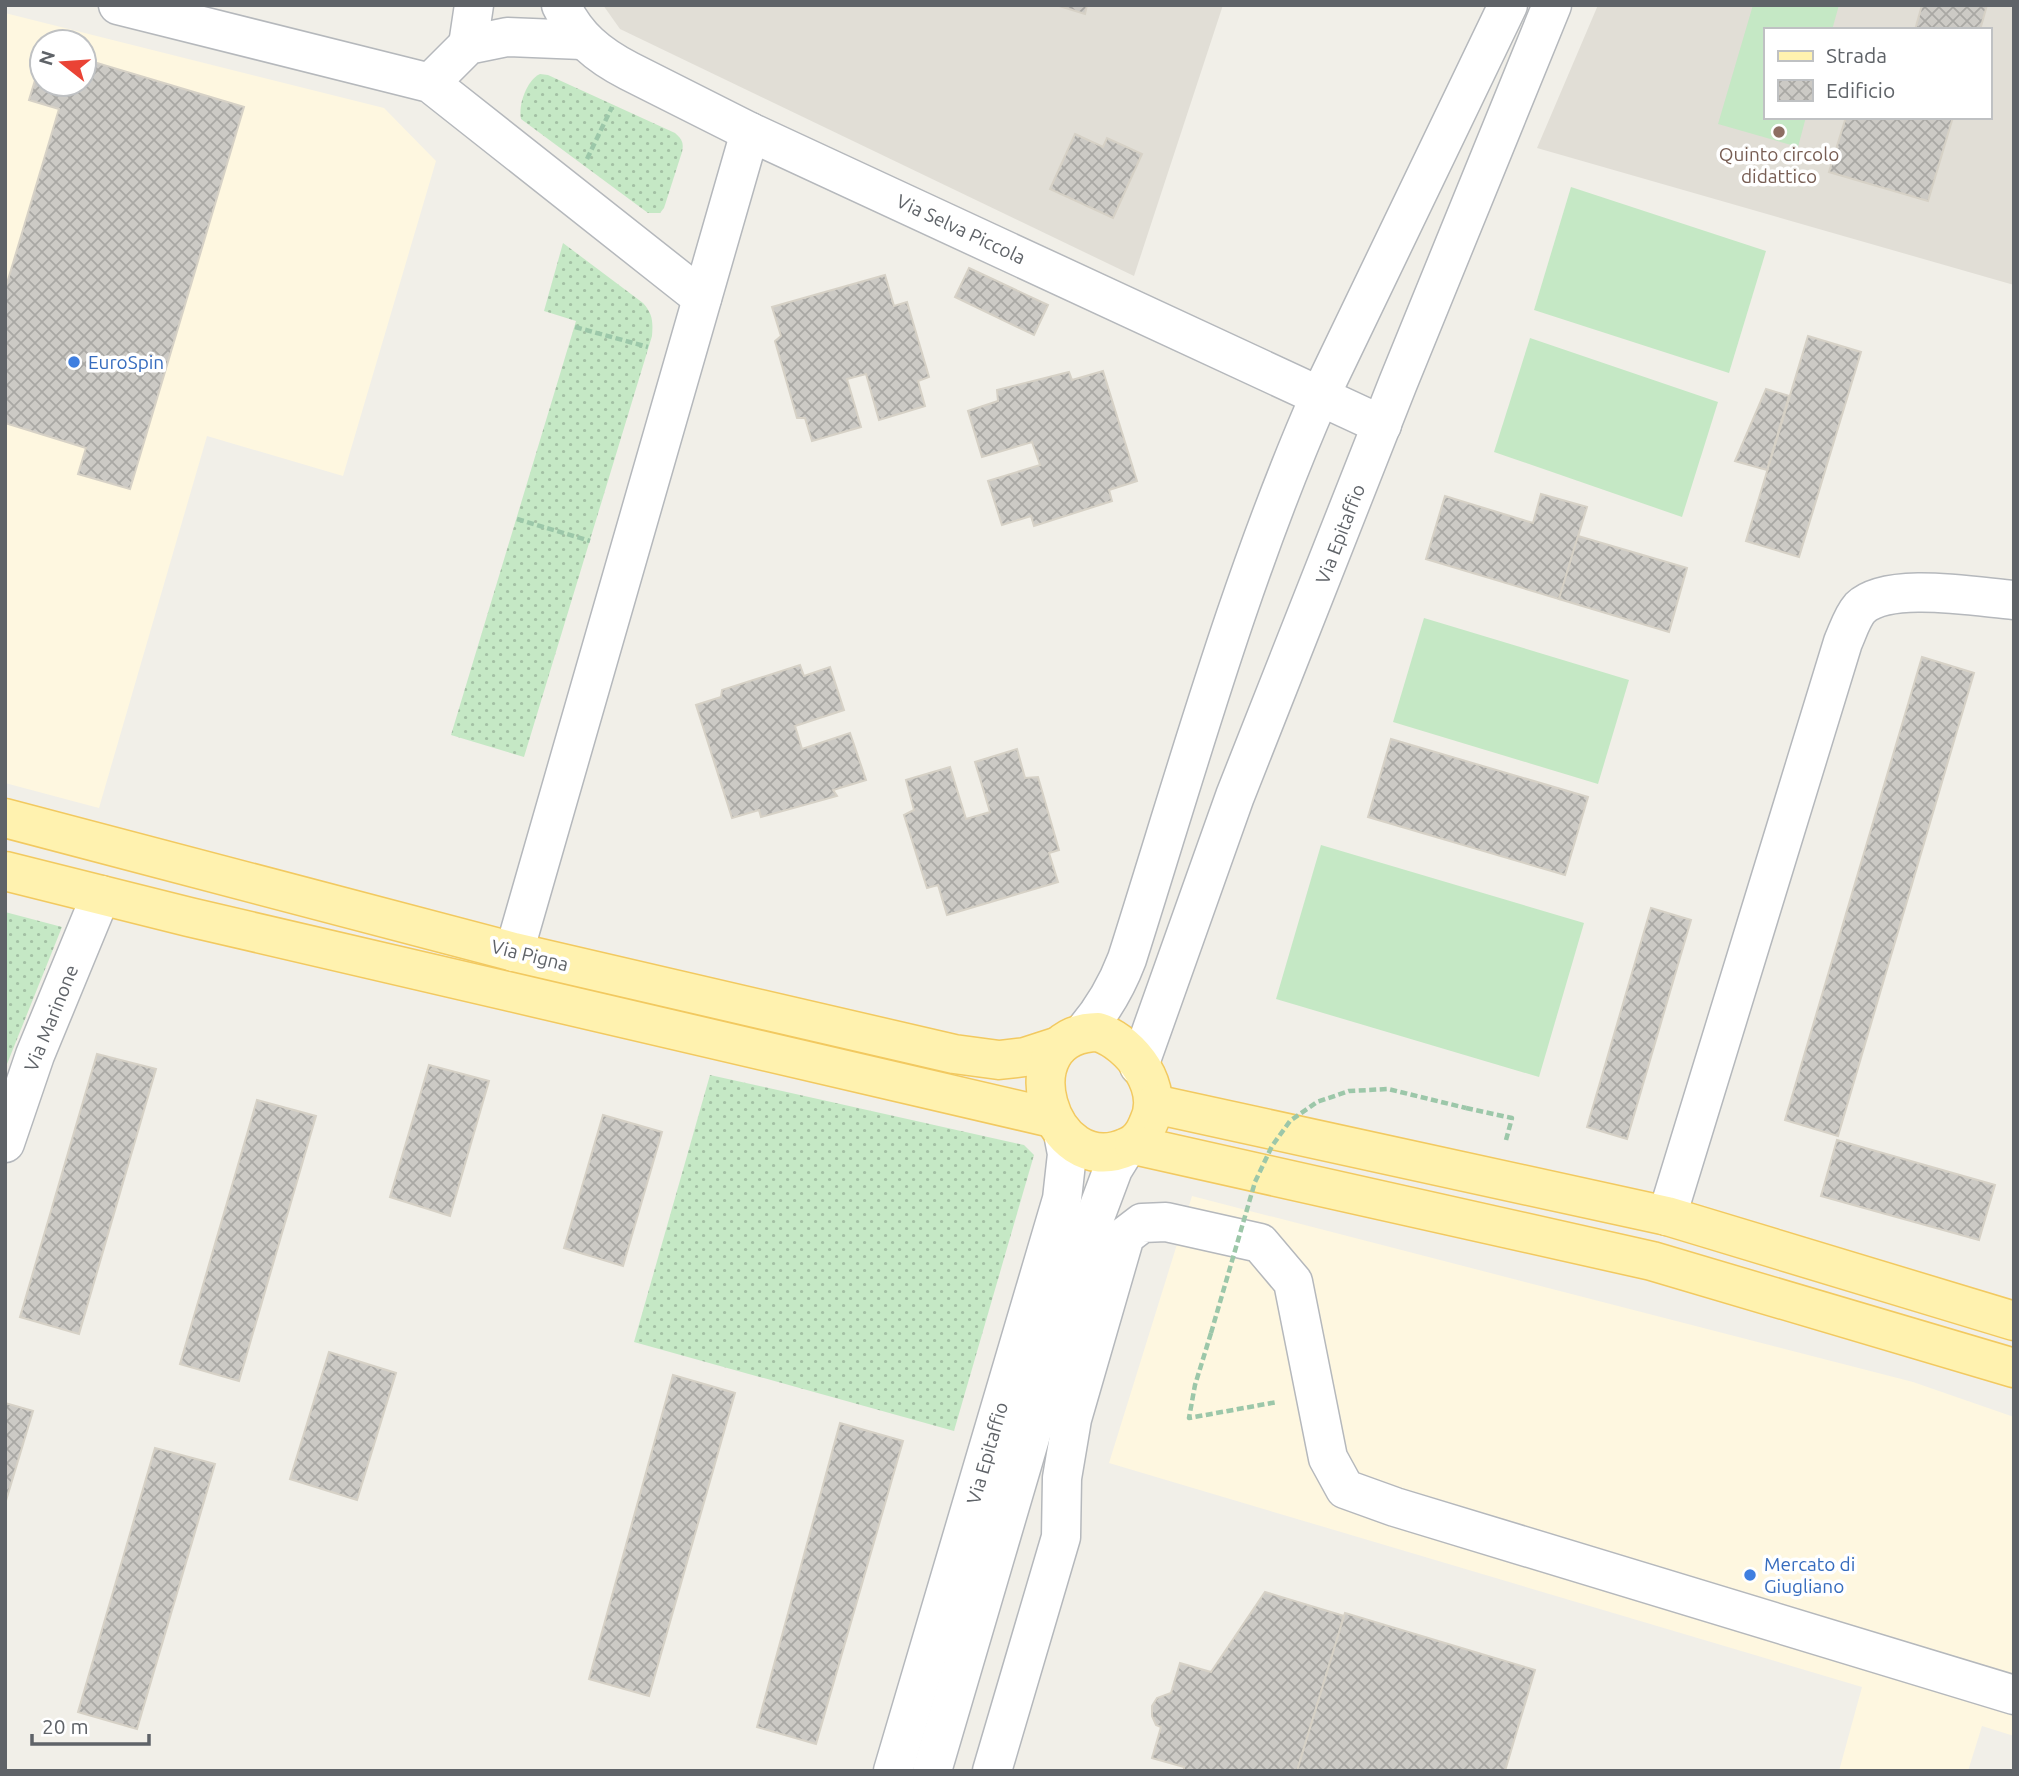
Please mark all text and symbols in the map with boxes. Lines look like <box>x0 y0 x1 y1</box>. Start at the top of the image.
north arrow <box>28 28 98 98</box>
legend <box>1764 28 1991 119</box>
text: Strada <box>1826 43 1887 67</box>
text: N <box>34 48 59 68</box>
text: Edificio <box>1826 78 1895 102</box>
marker: Quinto circolo didattico <box>1771 124 1787 140</box>
place label: Quinto circolo didattico <box>1719 143 1839 187</box>
street label: Via Selva Piccola <box>893 190 1029 268</box>
place label: EuroSpin <box>88 351 164 373</box>
marker: EuroSpin <box>66 354 82 370</box>
street label: Via Epitaffio <box>1311 481 1369 587</box>
street label: Via Pigna <box>489 935 571 975</box>
street label: Via Marinone <box>20 962 82 1074</box>
street label: Via Epitaffio <box>962 1399 1012 1507</box>
place label: Mercato di Giugliano <box>1764 1553 1855 1597</box>
marker: Mercato di Giugliano <box>1742 1567 1758 1583</box>
scale bar <box>32 1702 149 1746</box>
text: 20 m <box>42 1714 89 1738</box>

